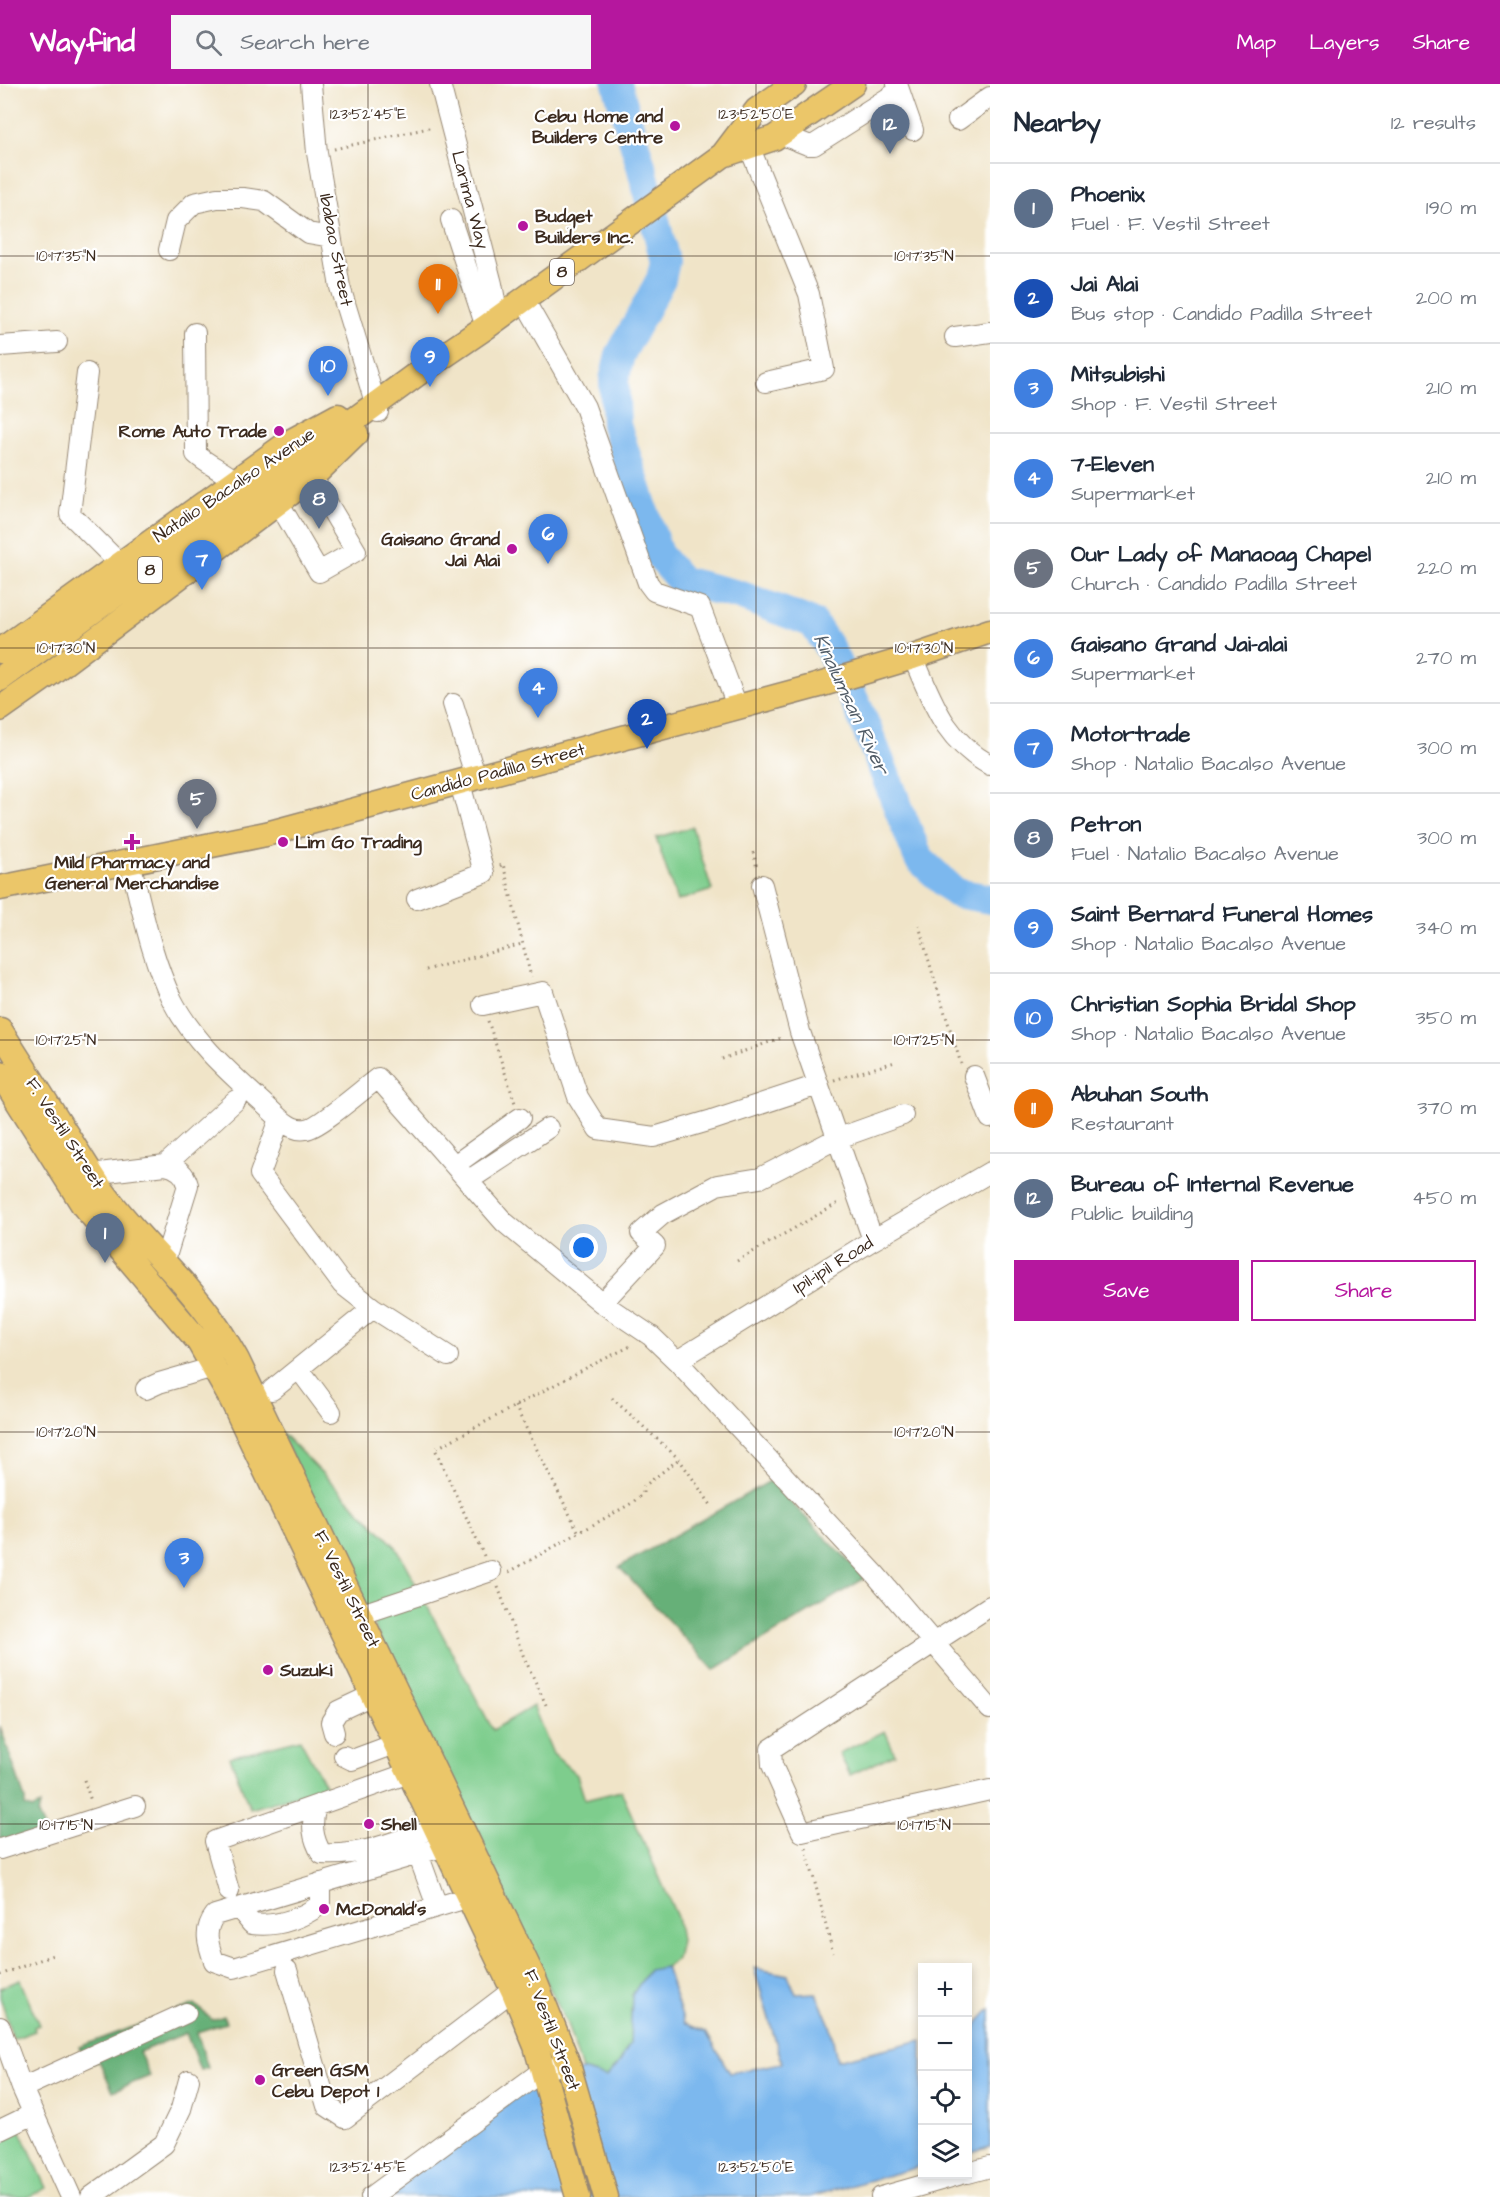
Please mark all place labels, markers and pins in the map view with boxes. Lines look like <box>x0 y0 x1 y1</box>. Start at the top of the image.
place label: Cebu Home and Builders Centre <box>532 104 664 150</box>
pin: 12 <box>870 104 910 154</box>
marker: Cebu Home and Builders Centre <box>668 119 682 133</box>
place label: Budget Builders Inc. <box>535 204 634 250</box>
marker: Budget Builders Inc. <box>516 219 530 233</box>
pin: 11 <box>418 264 458 314</box>
pin: 9 <box>410 338 450 387</box>
pin: 10 <box>308 346 348 396</box>
place label: Rome Auto Trade <box>119 419 267 444</box>
marker: Rome Auto Trade <box>272 424 286 438</box>
pin: 8 <box>300 480 338 529</box>
pin: 6 <box>528 514 568 564</box>
place label: Gaisano Grand Jai Alai <box>381 527 501 573</box>
pin: 7 <box>182 540 222 590</box>
marker: Gaisano Grand Jai Alai <box>505 542 519 556</box>
pin: 4 <box>518 668 558 718</box>
pin: 2 <box>628 700 666 749</box>
pin: 5 <box>178 780 216 829</box>
place label: Lim Go Trading <box>295 830 422 856</box>
marker: Mild Pharmacy and General Merchandise <box>125 835 139 849</box>
marker: Lim Go Trading <box>276 835 290 849</box>
place label: Mild Pharmacy and General Merchandise <box>45 850 219 896</box>
pin: 1 <box>86 1214 124 1263</box>
pin: 3 <box>164 1538 204 1588</box>
place label: Suzuki <box>279 1658 333 1683</box>
marker: Suzuki <box>261 1663 275 1677</box>
place label: Shell <box>380 1812 417 1837</box>
marker: Shell <box>362 1817 376 1831</box>
place label: McDonald's <box>336 1897 426 1922</box>
marker: McDonald's <box>317 1902 331 1916</box>
place label: Green GSM Cebu Depot 1 <box>272 2058 380 2104</box>
marker: Green GSM Cebu Depot 1 <box>253 2073 267 2087</box>

